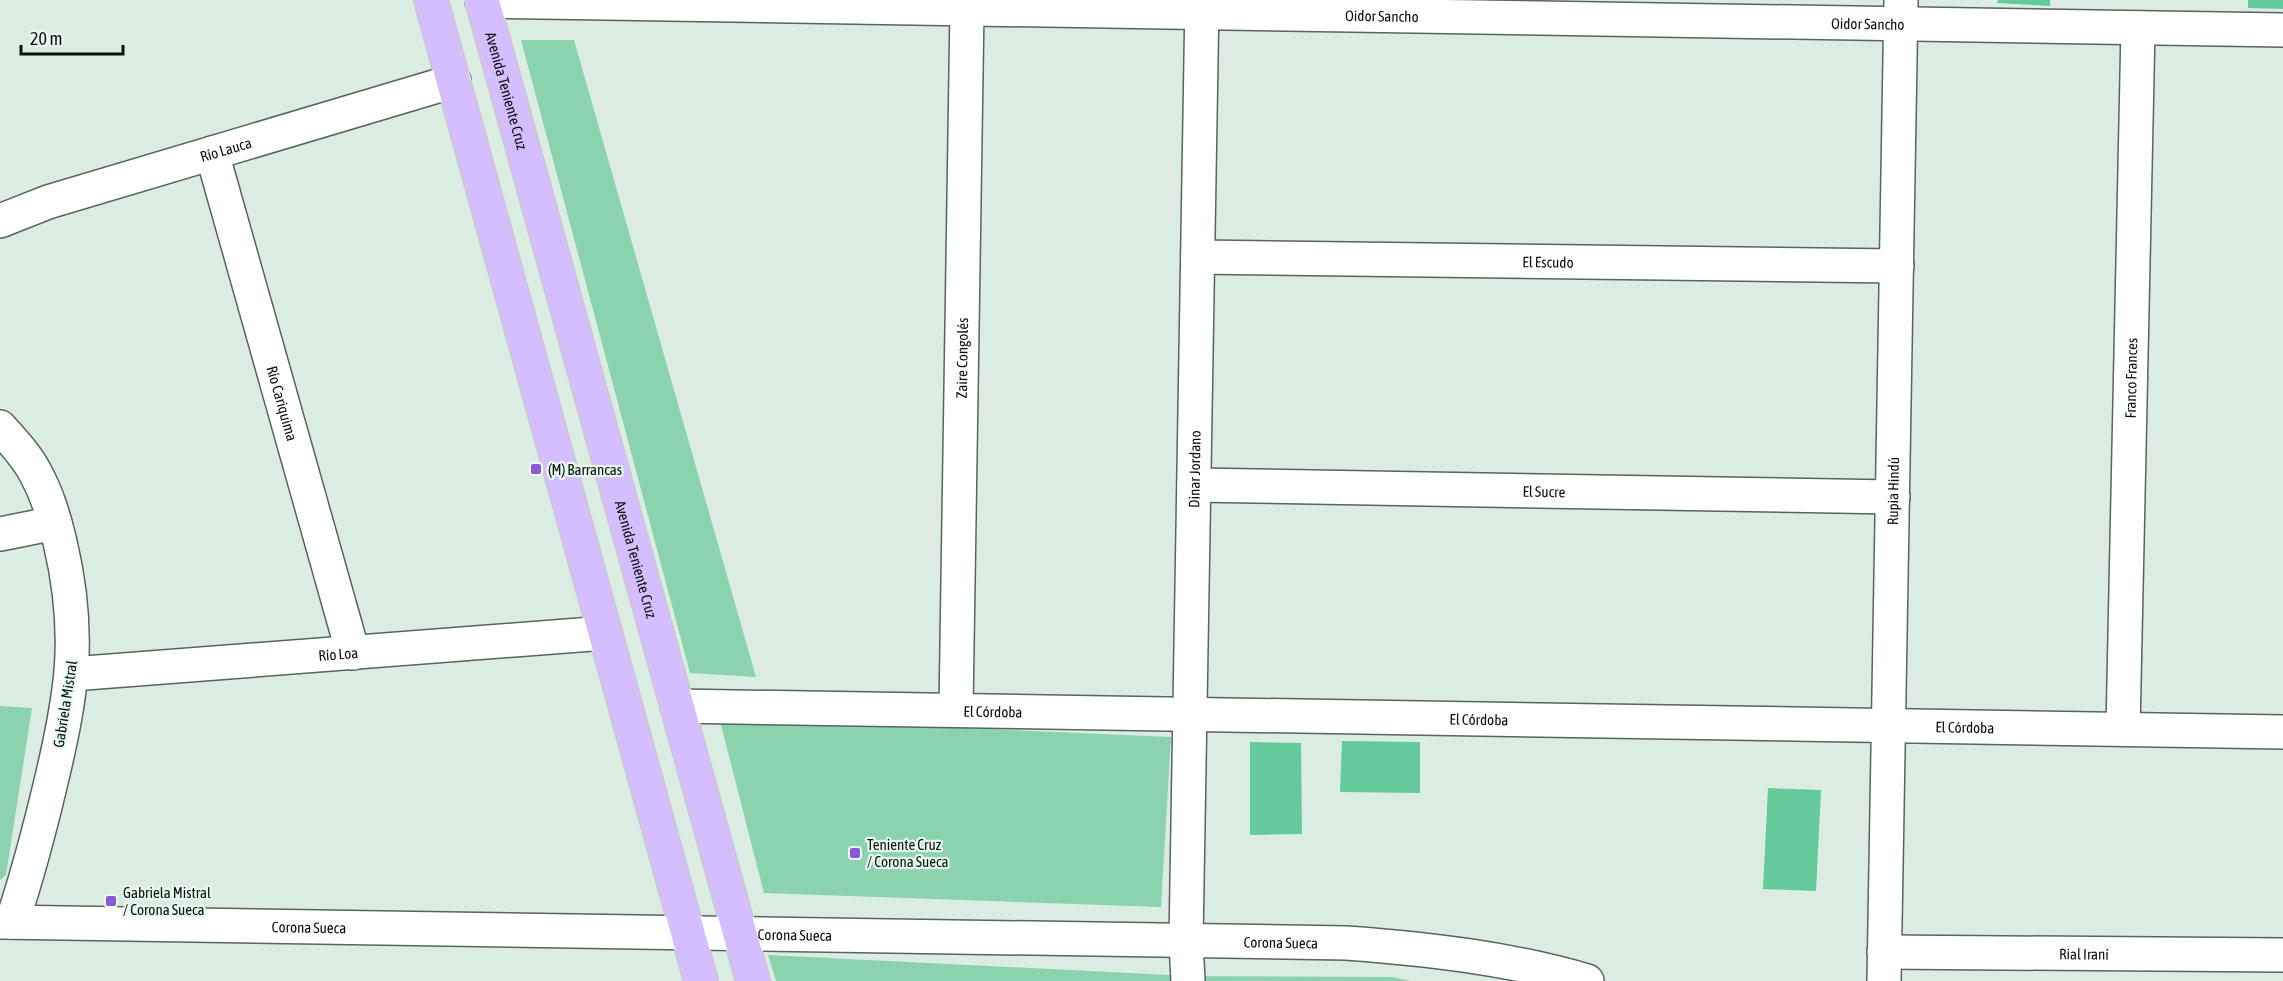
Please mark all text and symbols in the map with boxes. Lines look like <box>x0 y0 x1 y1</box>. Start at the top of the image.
street label: Oidor Sancho <box>1345 6 1419 25</box>
street label: Oidor Sancho <box>1831 14 1905 32</box>
scale bar <box>21 18 123 56</box>
text: 20 m <box>30 28 62 49</box>
street label: Avenida Teniente Cruz <box>483 30 532 152</box>
street label: Río Lauca <box>198 133 253 165</box>
street label: El Escudo <box>1522 253 1574 270</box>
street label: Zaire Congolés <box>952 318 971 399</box>
street label: Franco Frances <box>2121 338 2140 419</box>
street label: Río Cariquima <box>264 364 301 443</box>
street label: Dinar Jordano <box>1185 430 1203 508</box>
street label: Rupia Hindú <box>1883 457 1902 525</box>
place label: (M) Barrancas <box>548 461 622 478</box>
marker: (M) Barrancas <box>529 462 543 476</box>
street label: El Sucre <box>1522 482 1566 500</box>
street label: Avenida Teniente Cruz <box>612 498 661 620</box>
street label: Río Loa <box>318 644 359 664</box>
street label: Gabriela Mistral <box>50 659 80 749</box>
street label: El Córdoba <box>963 702 1023 720</box>
street label: El Córdoba <box>1449 710 1509 728</box>
street label: El Córdoba <box>1935 718 1994 736</box>
place label: Teniente Cruz / Corona Sueca <box>867 836 949 870</box>
marker: Teniente Cruz / Corona Sueca <box>848 846 862 860</box>
place label: Gabriela Mistral / Corona Sueca <box>123 884 211 918</box>
marker: Gabriela Mistral / Corona Sueca <box>104 894 118 908</box>
street label: Corona Sueca <box>272 918 346 936</box>
street label: Corona Sueca <box>758 925 832 943</box>
street label: Corona Sueca <box>1243 933 1318 951</box>
street label: Rial Iraní <box>2059 945 2109 962</box>

